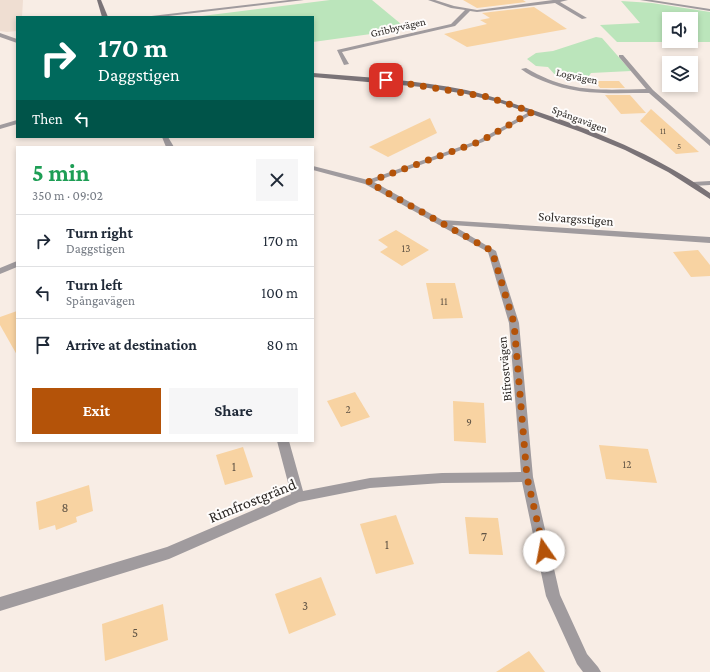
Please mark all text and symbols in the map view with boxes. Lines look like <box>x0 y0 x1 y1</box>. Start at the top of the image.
map controls <box>662 12 698 92</box>
button: sound <box>662 12 698 48</box>
street label: Gribbyvägen <box>369 15 427 40</box>
icon: right <box>32 32 84 84</box>
text: 170 m <box>98 32 168 63</box>
button: layers <box>662 56 698 92</box>
pin <box>369 63 403 97</box>
text: Daggstigen <box>98 65 180 85</box>
street label: Logvägen <box>555 66 599 87</box>
icon: arrive <box>375 69 397 91</box>
street label: Spångavägen <box>550 103 609 136</box>
icon: left <box>71 108 93 130</box>
text: Then <box>32 111 63 127</box>
house number: 11 <box>660 126 666 136</box>
house number: 5 <box>677 141 681 151</box>
text: 5 min <box>32 159 89 186</box>
button: close <box>256 159 298 201</box>
text: 350 m · 09:02 <box>32 188 103 203</box>
street label: Solvargsstigen <box>538 208 614 229</box>
text: Turn right <box>66 225 133 241</box>
icon: right <box>32 230 54 252</box>
text: 170 m <box>263 233 298 249</box>
text: Daggstigen <box>66 241 125 256</box>
house number: 13 <box>402 242 410 254</box>
text: Turn left <box>66 277 122 293</box>
icon: left <box>32 282 54 304</box>
text: 100 m <box>261 285 298 301</box>
text: Spångavägen <box>66 293 135 308</box>
house number: 11 <box>440 295 448 307</box>
icon: arrive <box>32 334 54 356</box>
street label: Bifrostvägen <box>494 336 515 402</box>
text: Arrive at destination <box>66 337 197 353</box>
text: 80 m <box>267 337 298 353</box>
button: Exit <box>32 388 161 434</box>
button: Share <box>169 388 298 434</box>
house number: 2 <box>345 403 351 415</box>
house number: 9 <box>466 416 472 428</box>
house number: 12 <box>623 458 631 470</box>
house number: 1 <box>232 459 236 474</box>
street label: Rimfrostgränd <box>206 475 299 527</box>
house number: 8 <box>62 500 69 515</box>
house number: 7 <box>481 529 487 544</box>
position arrow <box>523 530 565 572</box>
house number: 1 <box>385 537 389 552</box>
house number: 3 <box>302 598 308 613</box>
house number: 5 <box>132 625 138 640</box>

